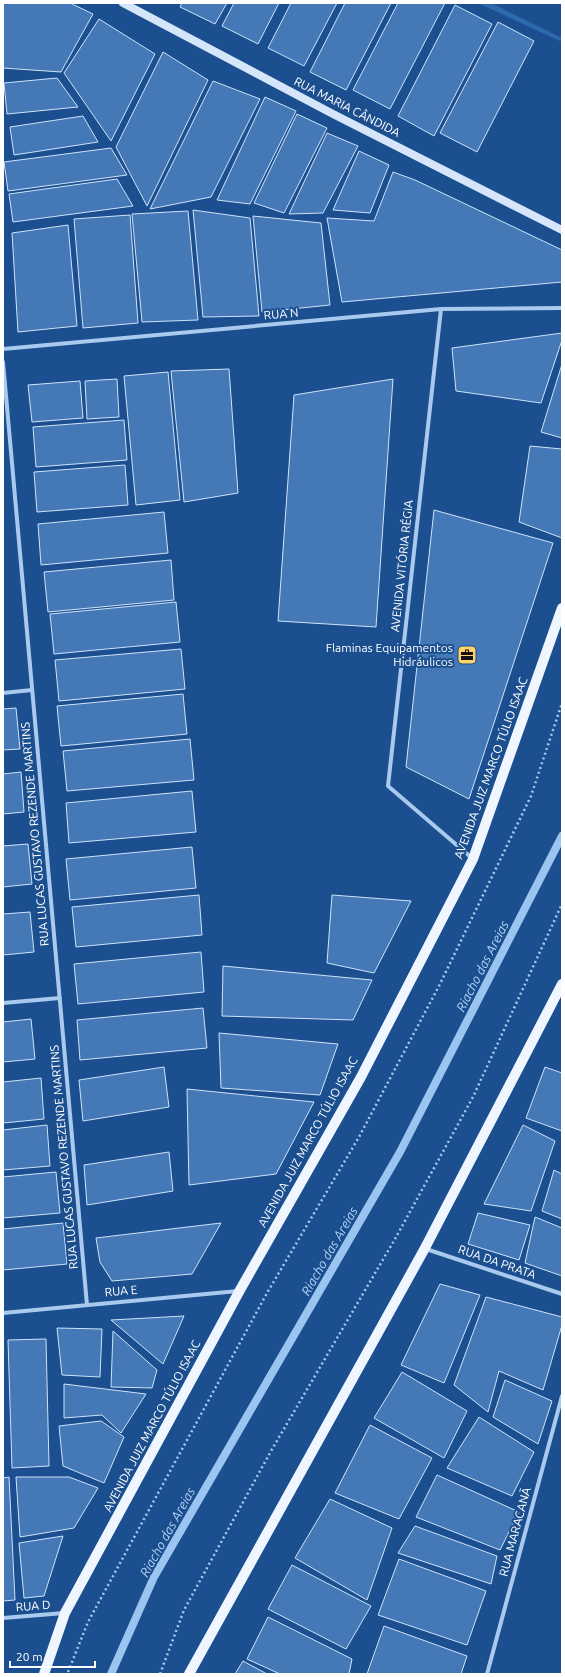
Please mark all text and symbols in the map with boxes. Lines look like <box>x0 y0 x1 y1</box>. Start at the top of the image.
street label: RUA MARIA CÂNDIDA <box>292 74 403 139</box>
street label: RUA N <box>263 306 299 321</box>
street label: AVENIDA VITÓRIA RÉGIA <box>388 499 415 633</box>
place label: Flaminas Equipamentos Hidráulicos <box>326 641 453 668</box>
office icon: Flaminas Equipamentos Hidráulicos <box>456 644 478 666</box>
street label: AVENIDA JUIZ MARCO TÚLIO ISAAC <box>452 675 530 860</box>
street label: RUA LUCAS GUSTAVO REZENDE MARTINS <box>18 721 51 947</box>
water label: Riacho das Areias <box>453 918 511 1014</box>
street label: RUA LUCAS GUSTAVO REZENDE MARTINS <box>47 1044 80 1270</box>
street label: AVENIDA JUIZ MARCO TÚLIO ISAAC <box>255 1054 360 1229</box>
water label: Riacho das Areias <box>298 1204 360 1298</box>
street label: RUA DA PRATA <box>457 1242 538 1281</box>
street label: RUA E <box>104 1283 138 1298</box>
street label: AVENIDA JUIZ MARCO TÚLIO ISAAC <box>101 1337 203 1514</box>
water label: Riacho das Areias <box>137 1484 198 1579</box>
street label: RUA MARACANÃ <box>496 1486 533 1578</box>
street label: RUA D <box>15 1598 51 1613</box>
scale bar <box>10 1643 95 1669</box>
text: 20 m <box>16 1650 43 1663</box>

